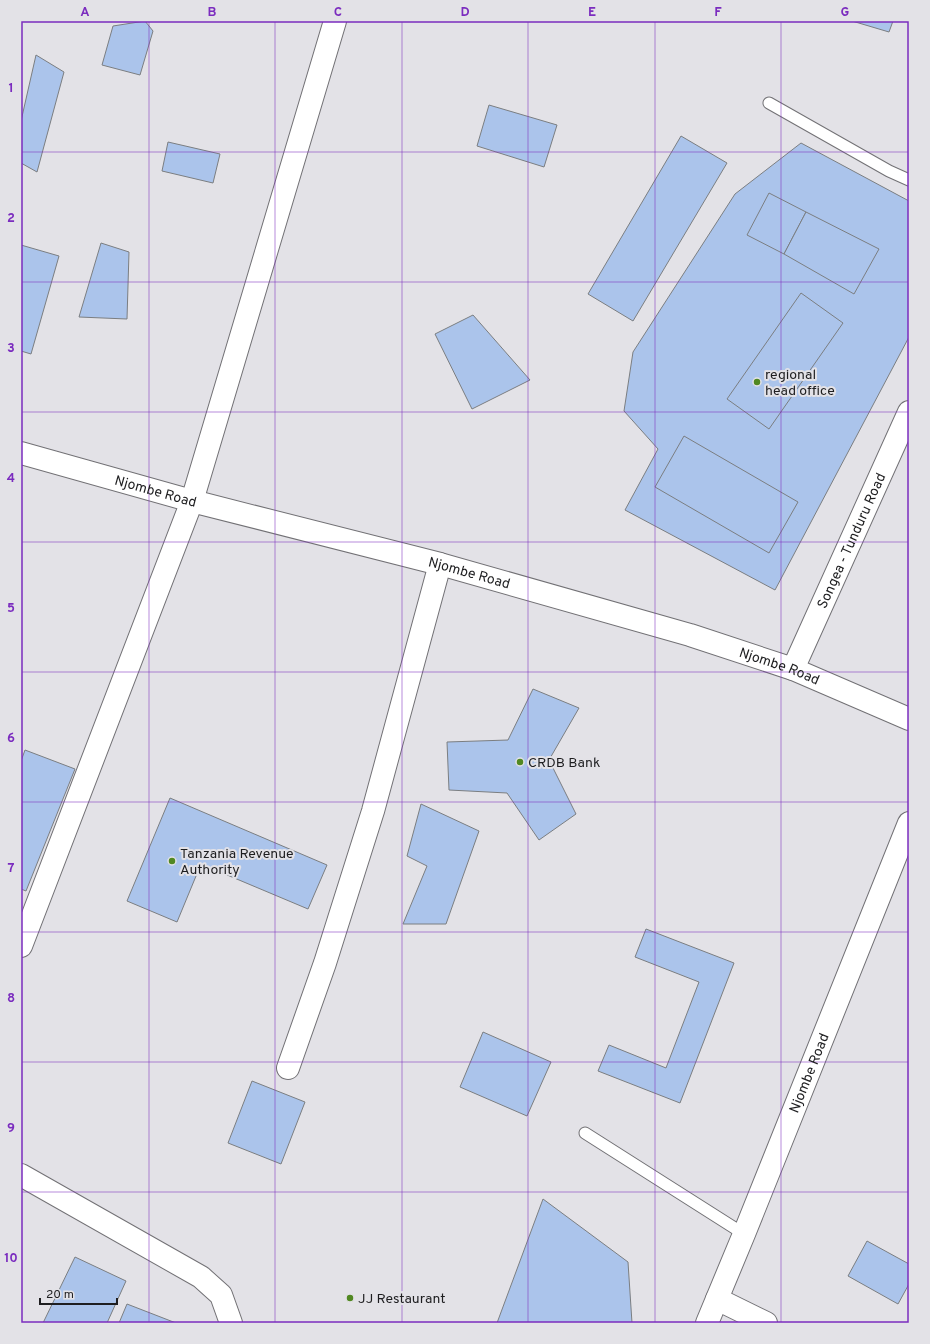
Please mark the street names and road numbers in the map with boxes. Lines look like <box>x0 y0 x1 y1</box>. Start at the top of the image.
street label: Songea - Tunduru Road <box>814 471 890 611</box>
street label: Njombe Road <box>112 473 198 512</box>
street label: Njombe Road <box>426 554 512 593</box>
street label: Njombe Road <box>737 645 822 689</box>
street label: Njombe Road <box>786 1031 834 1116</box>

